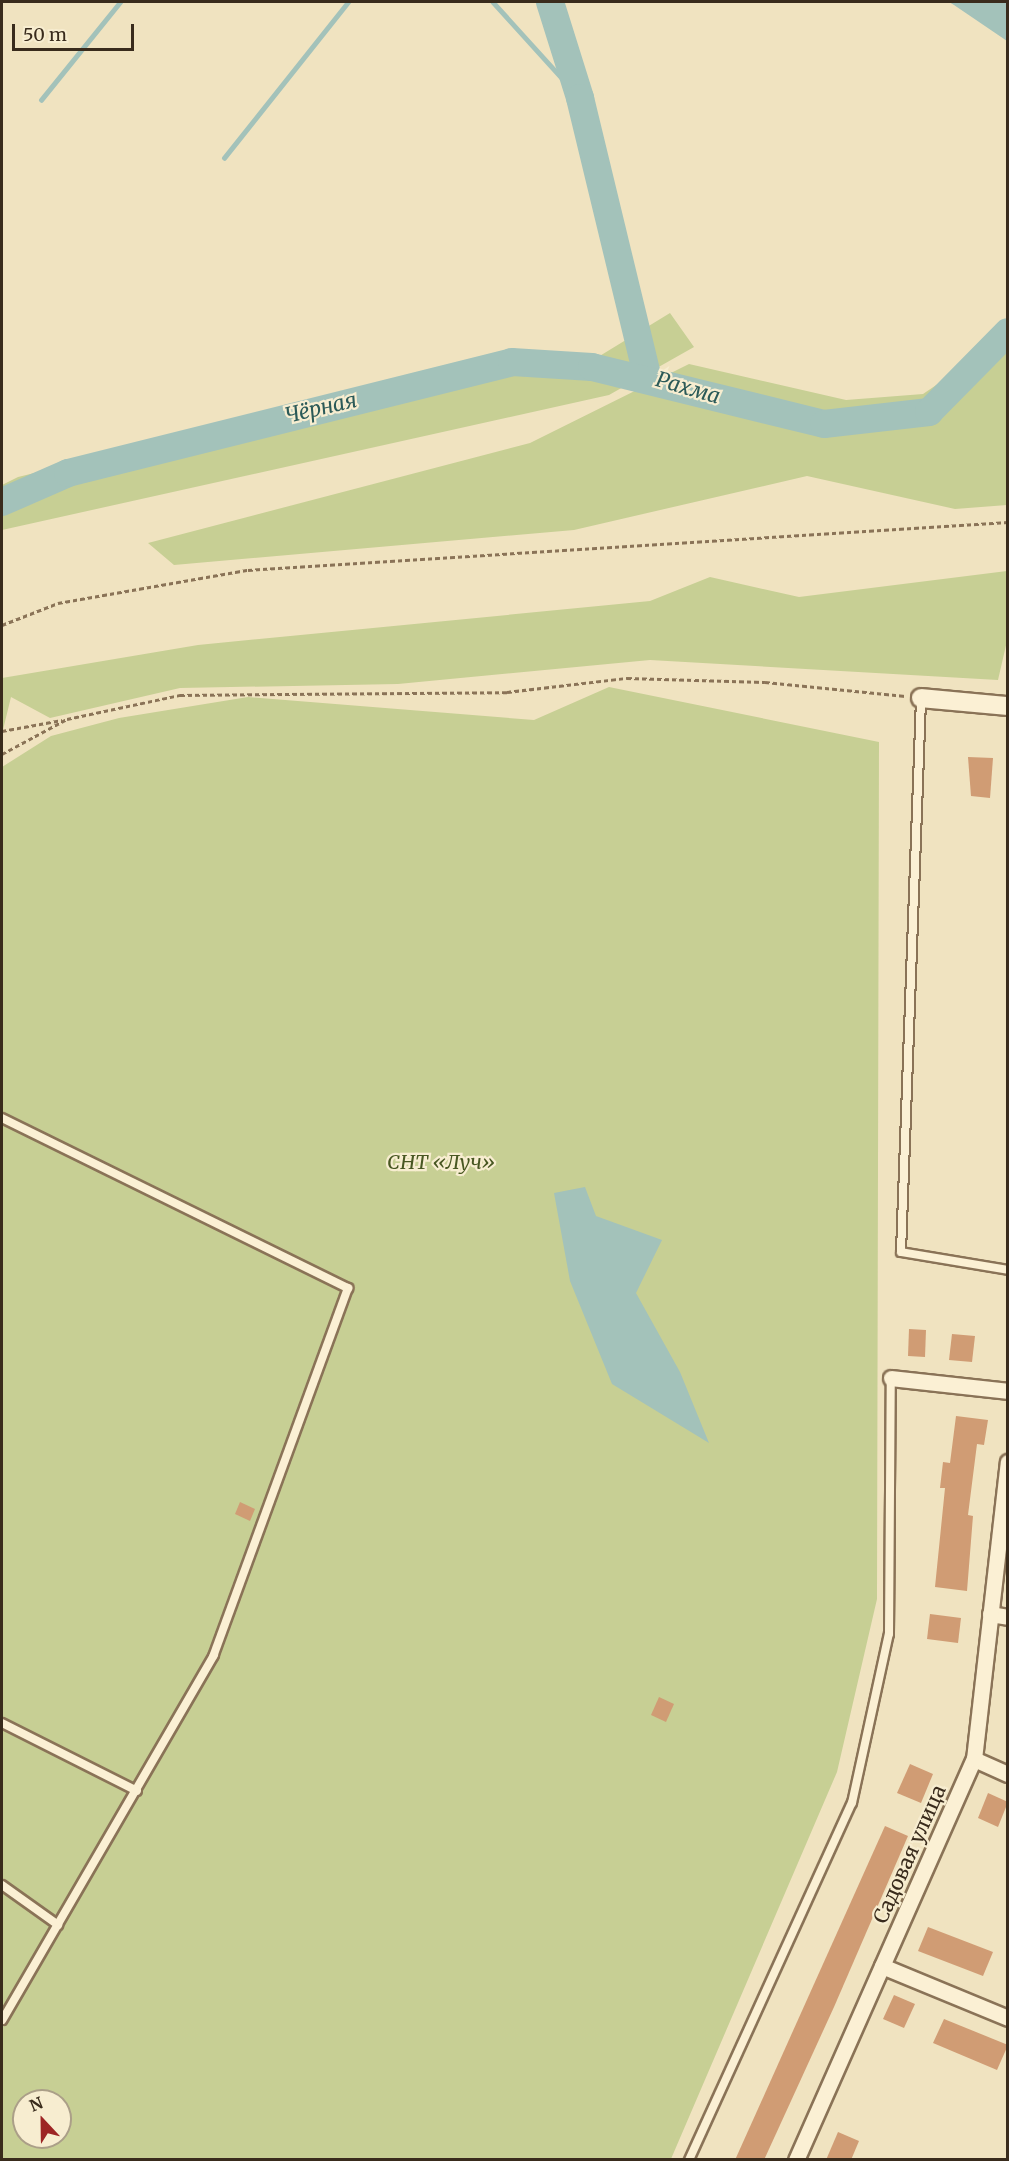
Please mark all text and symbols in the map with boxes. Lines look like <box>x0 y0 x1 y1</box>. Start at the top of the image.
scale bar <box>15 12 136 50</box>
text: 50 m <box>23 23 67 46</box>
water label: Рахма <box>653 367 723 409</box>
water label: Чёрная <box>283 388 359 428</box>
park label: СНТ «Луч» <box>387 1149 495 1173</box>
street label: Садовая улица <box>868 1781 950 1927</box>
north arrow <box>12 2089 72 2149</box>
text: N <box>26 2093 46 2116</box>

